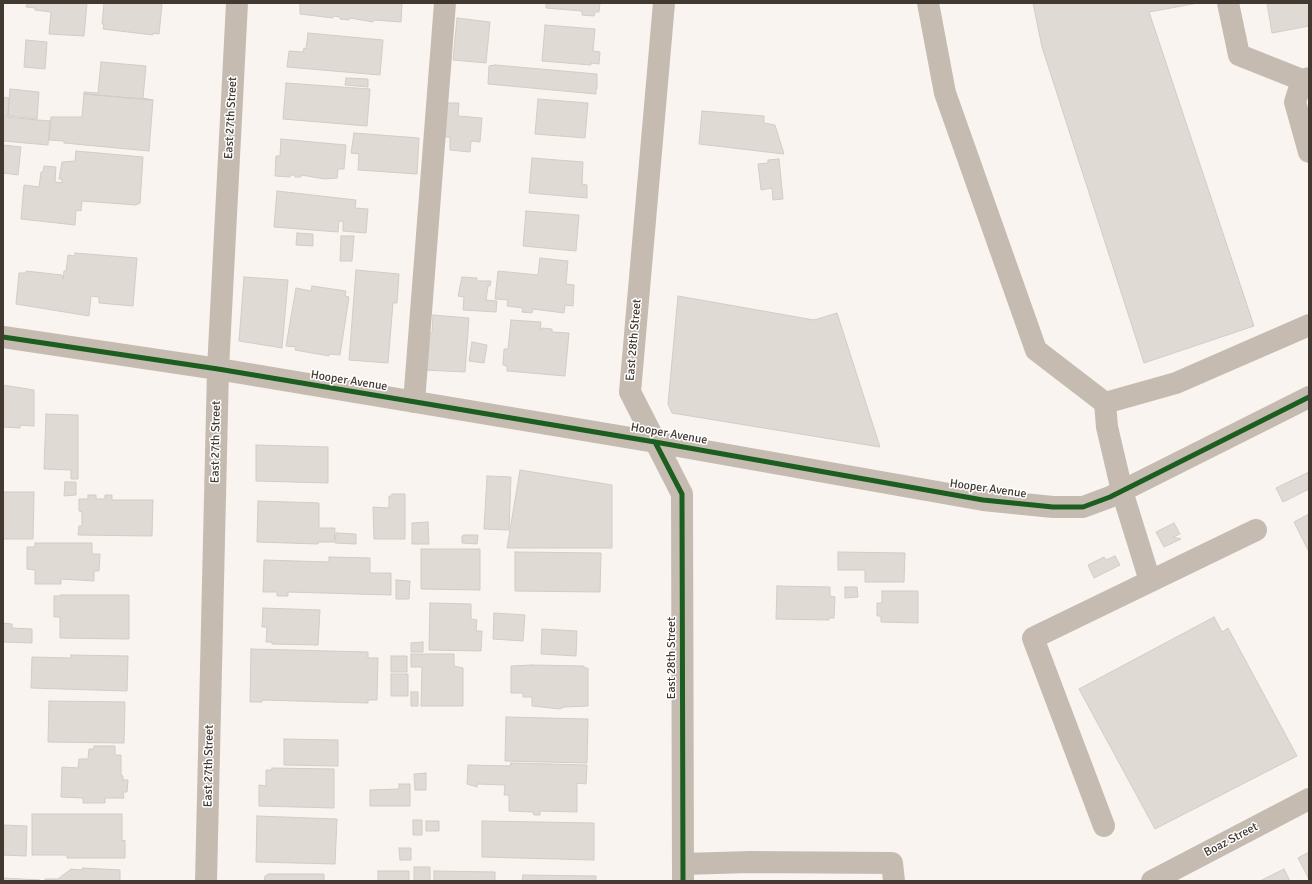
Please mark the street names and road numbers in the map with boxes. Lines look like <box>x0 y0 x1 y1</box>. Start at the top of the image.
street label: East 27th Street <box>222 76 240 160</box>
street label: East 28th Street <box>623 298 645 382</box>
street label: Hooper Avenue <box>310 368 388 394</box>
street label: East 27th Street <box>208 401 224 483</box>
street label: Hooper Avenue <box>630 420 708 448</box>
street label: Hooper Avenue <box>949 476 1027 502</box>
street label: East 28th Street <box>665 617 679 699</box>
street label: East 27th Street <box>201 725 217 807</box>
street label: Boaz Street <box>1202 820 1260 860</box>

